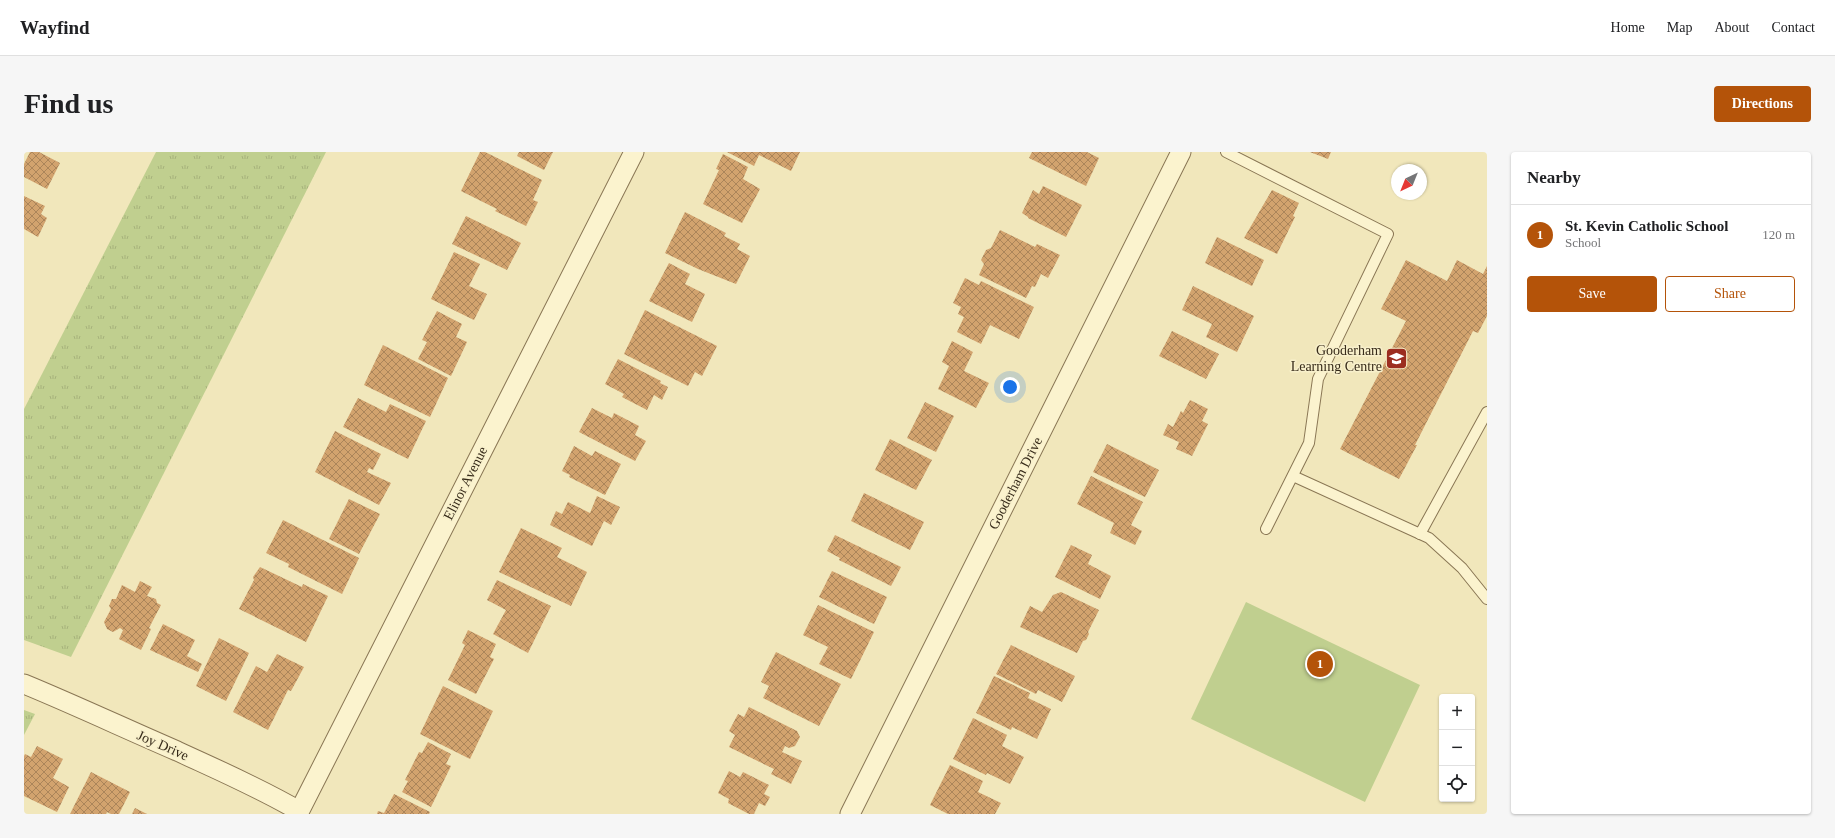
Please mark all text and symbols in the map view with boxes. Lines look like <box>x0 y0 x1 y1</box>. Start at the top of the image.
text: Wayfind <box>20 17 90 38</box>
text: Home <box>1611 20 1645 35</box>
text: Map <box>1667 20 1692 35</box>
text: About <box>1714 20 1749 35</box>
text: Contact <box>1771 20 1815 35</box>
button: Directions <box>1714 86 1811 122</box>
text: Find us <box>24 88 114 119</box>
north arrow <box>1391 164 1427 200</box>
text: Nearby <box>1527 168 1581 187</box>
text: St. Kevin Catholic School <box>1565 218 1728 234</box>
text: 1 <box>1537 227 1543 242</box>
text: 120 m <box>1762 227 1795 242</box>
text: School <box>1565 235 1601 250</box>
button: Save <box>1527 276 1657 312</box>
button: Share <box>1665 276 1795 312</box>
place label: Gooderham Learning Centre <box>1291 343 1382 374</box>
school or university icon: Gooderham Learning Centre <box>1384 345 1410 371</box>
your location <box>1000 377 1020 397</box>
street label: Gooderham Drive <box>986 435 1045 532</box>
street label: Elinor Avenue <box>441 444 490 522</box>
pin: 1 <box>1307 649 1333 679</box>
map controls <box>1439 694 1475 802</box>
button: + <box>1439 694 1475 730</box>
street label: Joy Drive <box>135 727 191 763</box>
button: − <box>1439 730 1475 766</box>
button: locate <box>1439 766 1475 802</box>

